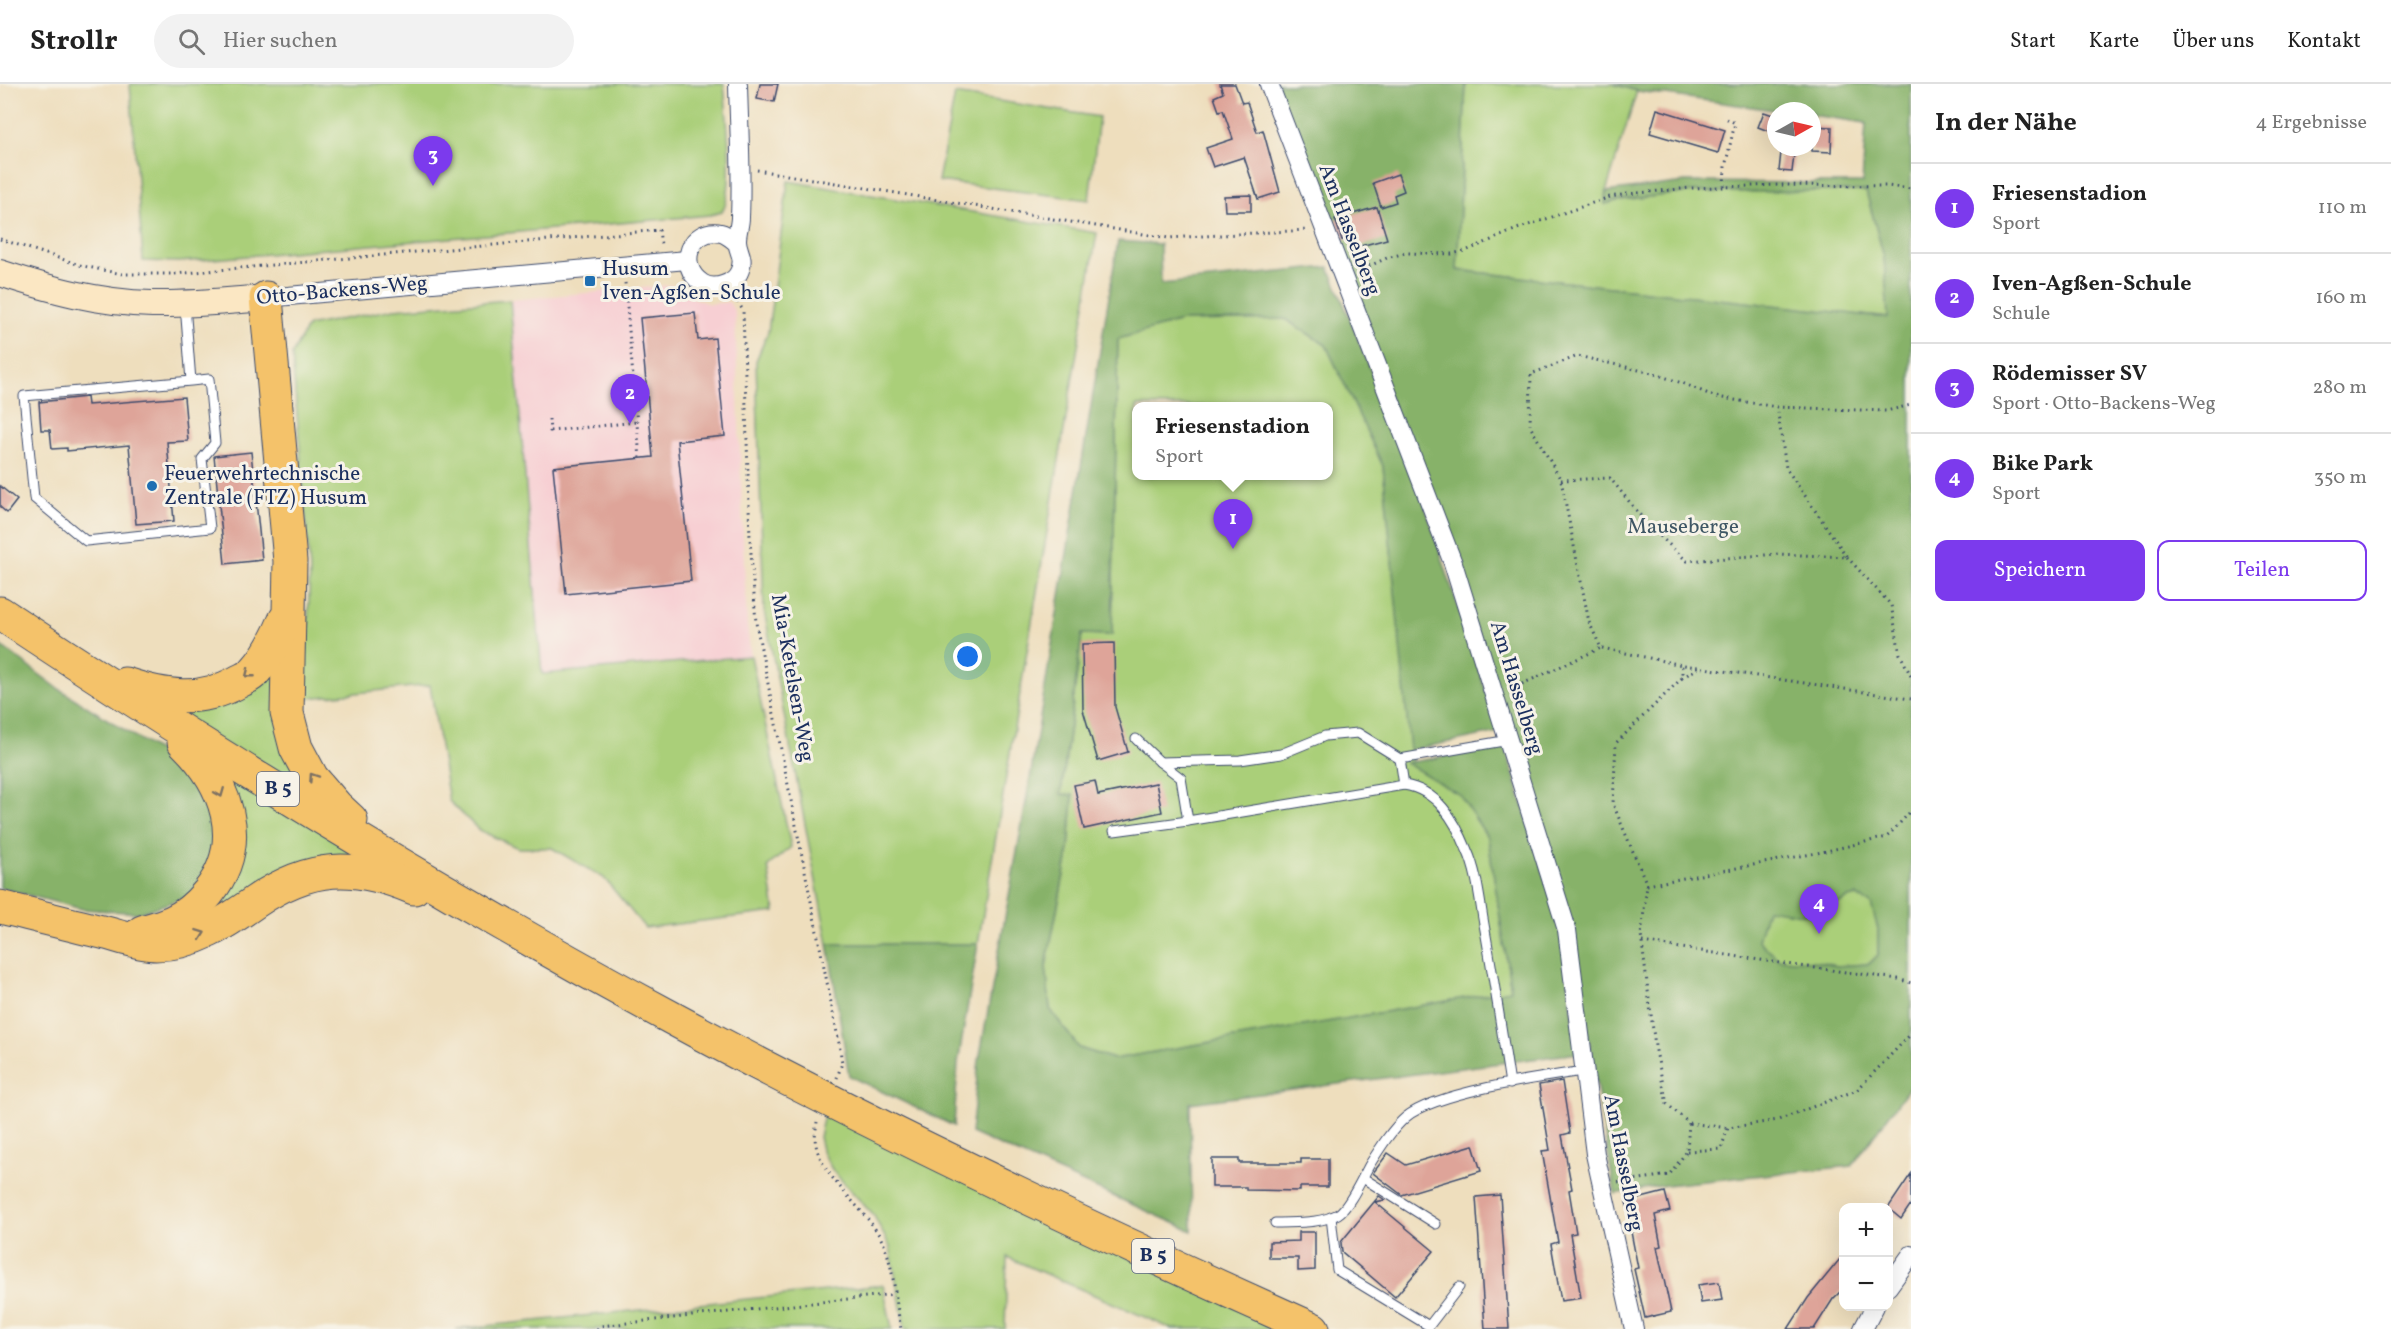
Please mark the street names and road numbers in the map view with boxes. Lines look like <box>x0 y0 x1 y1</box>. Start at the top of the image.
street label: Am Hasselberg <box>1311 160 1387 300</box>
street label: Otto-Backens-Weg <box>255 269 429 313</box>
street label: Mia-Ketelsen-Weg <box>763 592 821 764</box>
street label: Am Hasselberg <box>1482 617 1550 759</box>
road number: B 5 <box>257 772 299 806</box>
street label: Am Hasselberg <box>1596 1092 1650 1234</box>
road number: B 5 <box>1132 1239 1174 1273</box>

